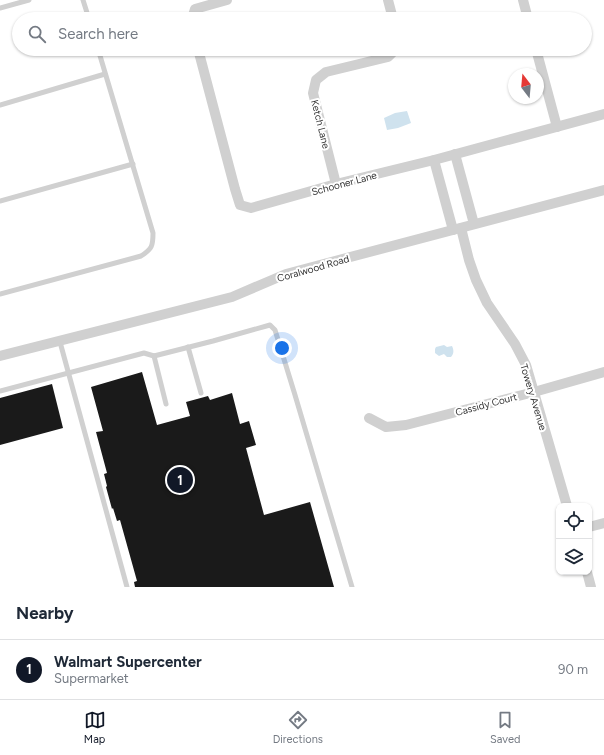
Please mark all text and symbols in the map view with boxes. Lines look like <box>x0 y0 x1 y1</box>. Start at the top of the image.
search box <box>12 12 592 56</box>
icon: search <box>26 23 48 45</box>
text: Search here <box>58 25 138 43</box>
north arrow <box>508 68 544 104</box>
street label: Ketch Lane <box>308 98 333 150</box>
street label: Schooner Lane <box>310 168 379 198</box>
street label: Coralwood Road <box>276 252 351 285</box>
your location <box>272 338 292 358</box>
street label: Towery Avenue <box>517 362 550 432</box>
street label: Cassidy Court <box>454 390 519 419</box>
pin: 1 <box>167 465 193 495</box>
map controls <box>556 503 592 575</box>
button: locate <box>556 503 592 539</box>
button: layers <box>556 539 592 575</box>
text: Nearby <box>16 603 74 623</box>
text: Walmart Supercenter <box>54 653 202 671</box>
text: 1 <box>26 662 32 677</box>
text: 90 m <box>558 662 588 677</box>
text: Supermarket <box>54 671 129 686</box>
tab: Map <box>84 709 106 746</box>
tab: Directions <box>273 709 323 746</box>
tab: Saved <box>490 709 520 746</box>

